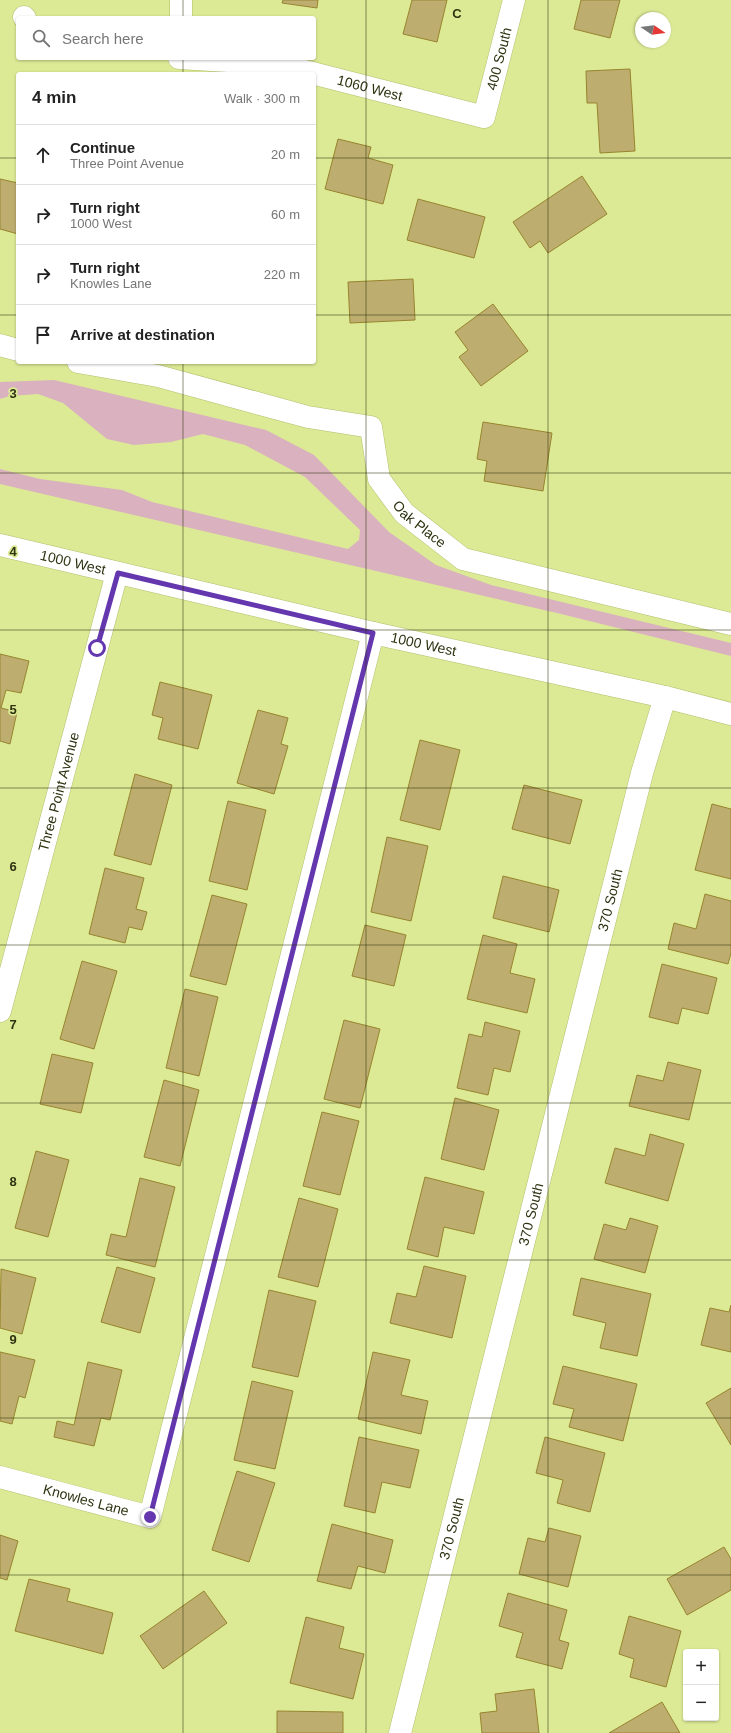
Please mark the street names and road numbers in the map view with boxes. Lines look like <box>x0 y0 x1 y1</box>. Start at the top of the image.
street label: 400 South <box>483 26 515 92</box>
street label: 1060 West <box>336 72 404 104</box>
street label: Oak Place <box>389 497 449 551</box>
street label: 1000 West <box>39 547 107 578</box>
street label: 1000 West <box>389 629 458 659</box>
street label: Three Point Avenue <box>35 730 82 853</box>
street label: 370 South <box>594 867 626 933</box>
street label: 370 South <box>515 1181 546 1247</box>
street label: Knowles Lane <box>41 1481 131 1519</box>
street label: 370 South <box>436 1495 467 1561</box>

